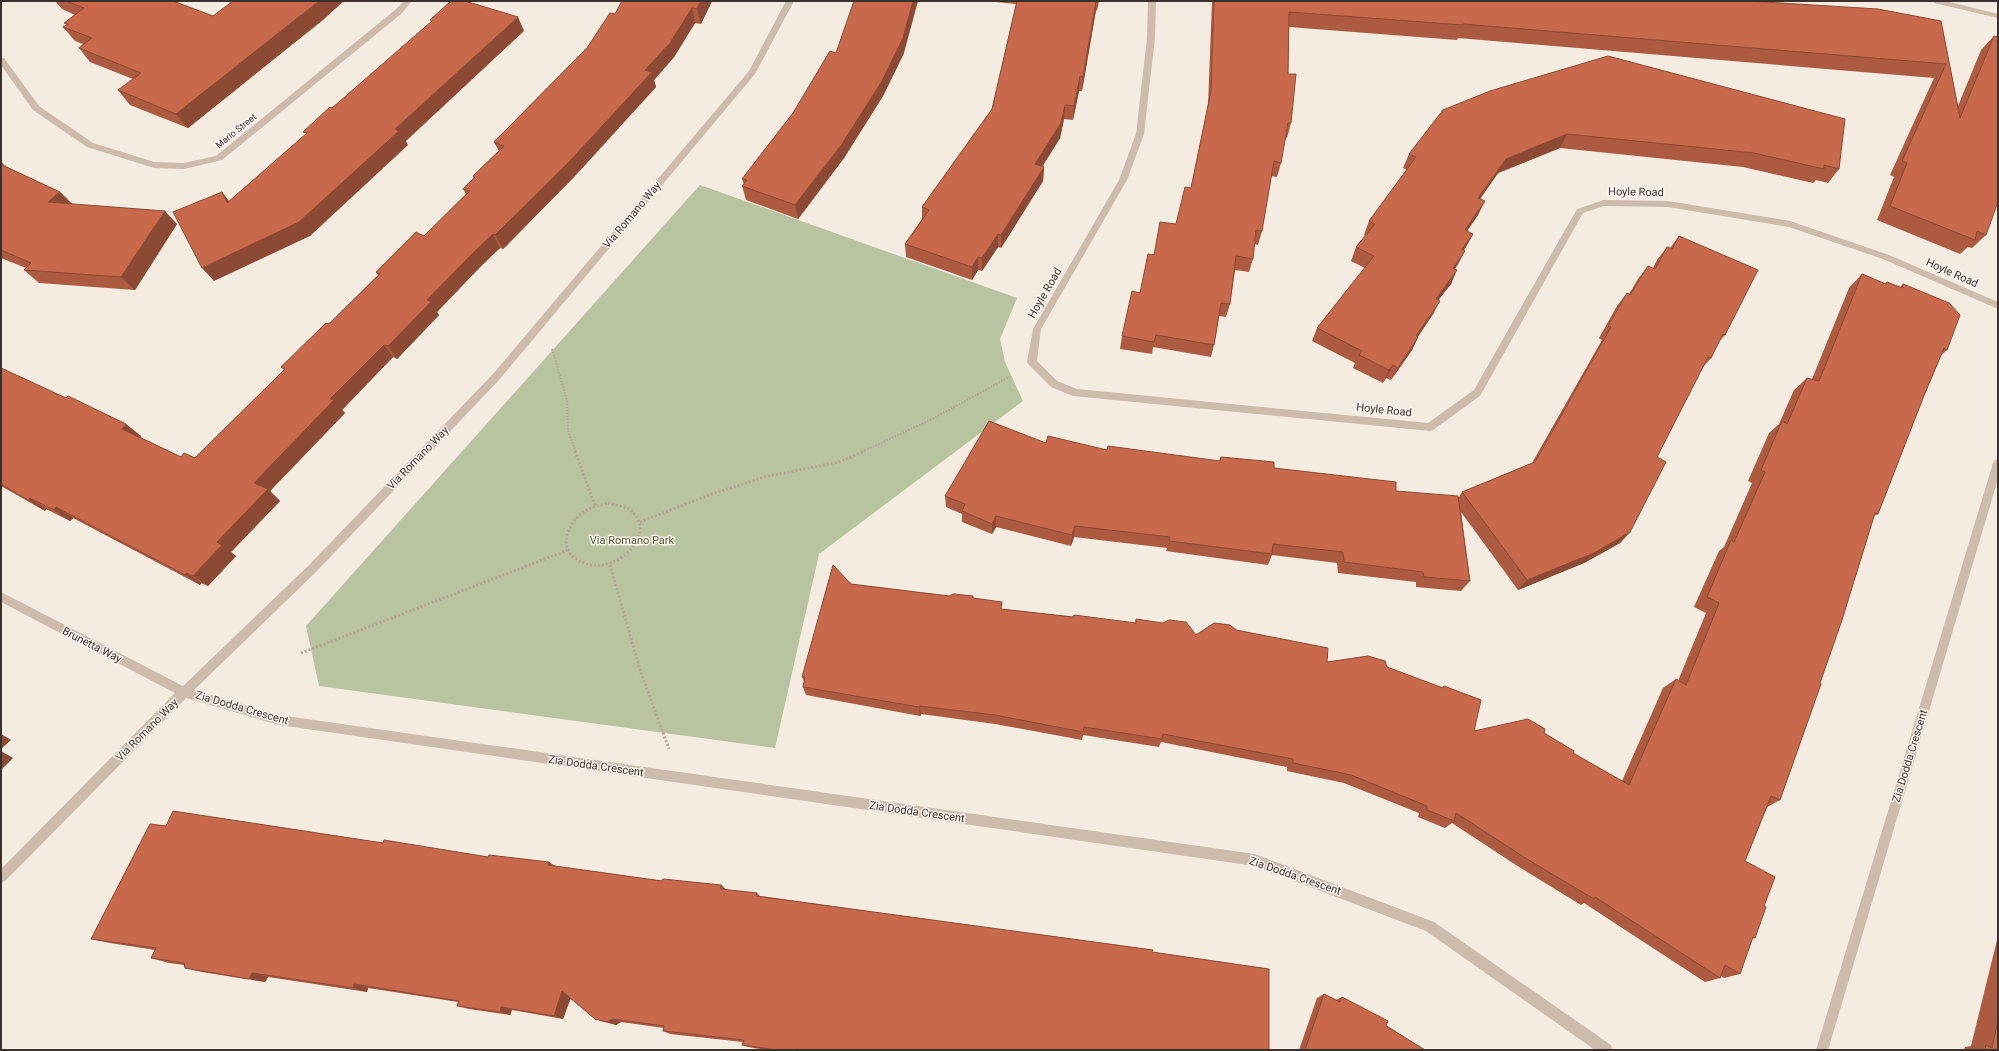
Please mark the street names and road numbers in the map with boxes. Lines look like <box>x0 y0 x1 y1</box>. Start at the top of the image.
street label: Mario Street <box>214 112 258 150</box>
street label: Via Romano Way <box>600 178 664 251</box>
street label: Hoyle Road <box>1608 185 1664 199</box>
street label: Hoyle Road <box>1924 256 1980 290</box>
street label: Hoyle Road <box>1025 266 1065 320</box>
street label: Hoyle Road <box>1356 401 1412 419</box>
street label: Via Romano Way <box>385 423 452 492</box>
street label: Brunetta Way <box>60 624 125 666</box>
street label: Zia Dodda Crescent <box>194 688 290 728</box>
street label: Via Romano Way <box>113 696 181 764</box>
street label: Zia Dodda Crescent <box>1890 708 1930 804</box>
street label: Zia Dodda Crescent <box>547 753 645 779</box>
street label: Zia Dodda Crescent <box>868 799 966 825</box>
street label: Zia Dodda Crescent <box>1247 854 1343 898</box>

